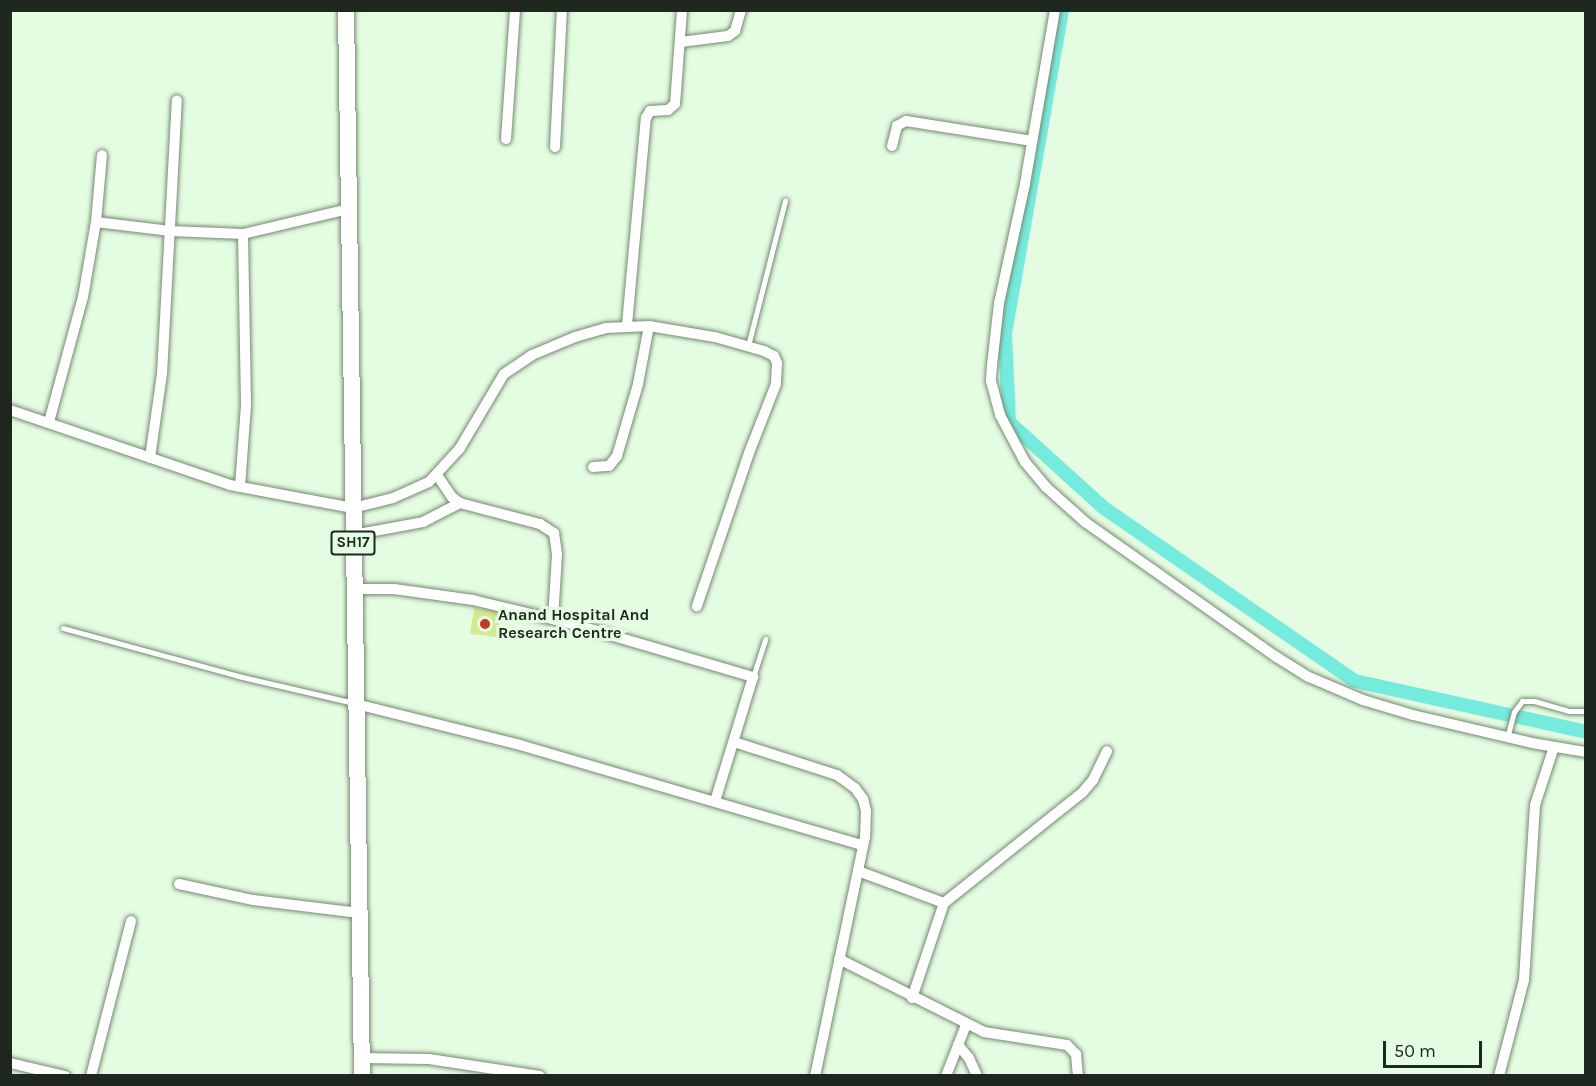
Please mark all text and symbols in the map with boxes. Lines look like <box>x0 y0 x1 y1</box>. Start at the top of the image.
road number: SH17 <box>330 531 376 555</box>
place label: Anand Hospital And Research Centre <box>498 605 649 643</box>
marker: Anand Hospital And Research Centre <box>476 615 494 633</box>
scale bar <box>1386 1029 1485 1067</box>
text: 50 m <box>1394 1040 1436 1062</box>

